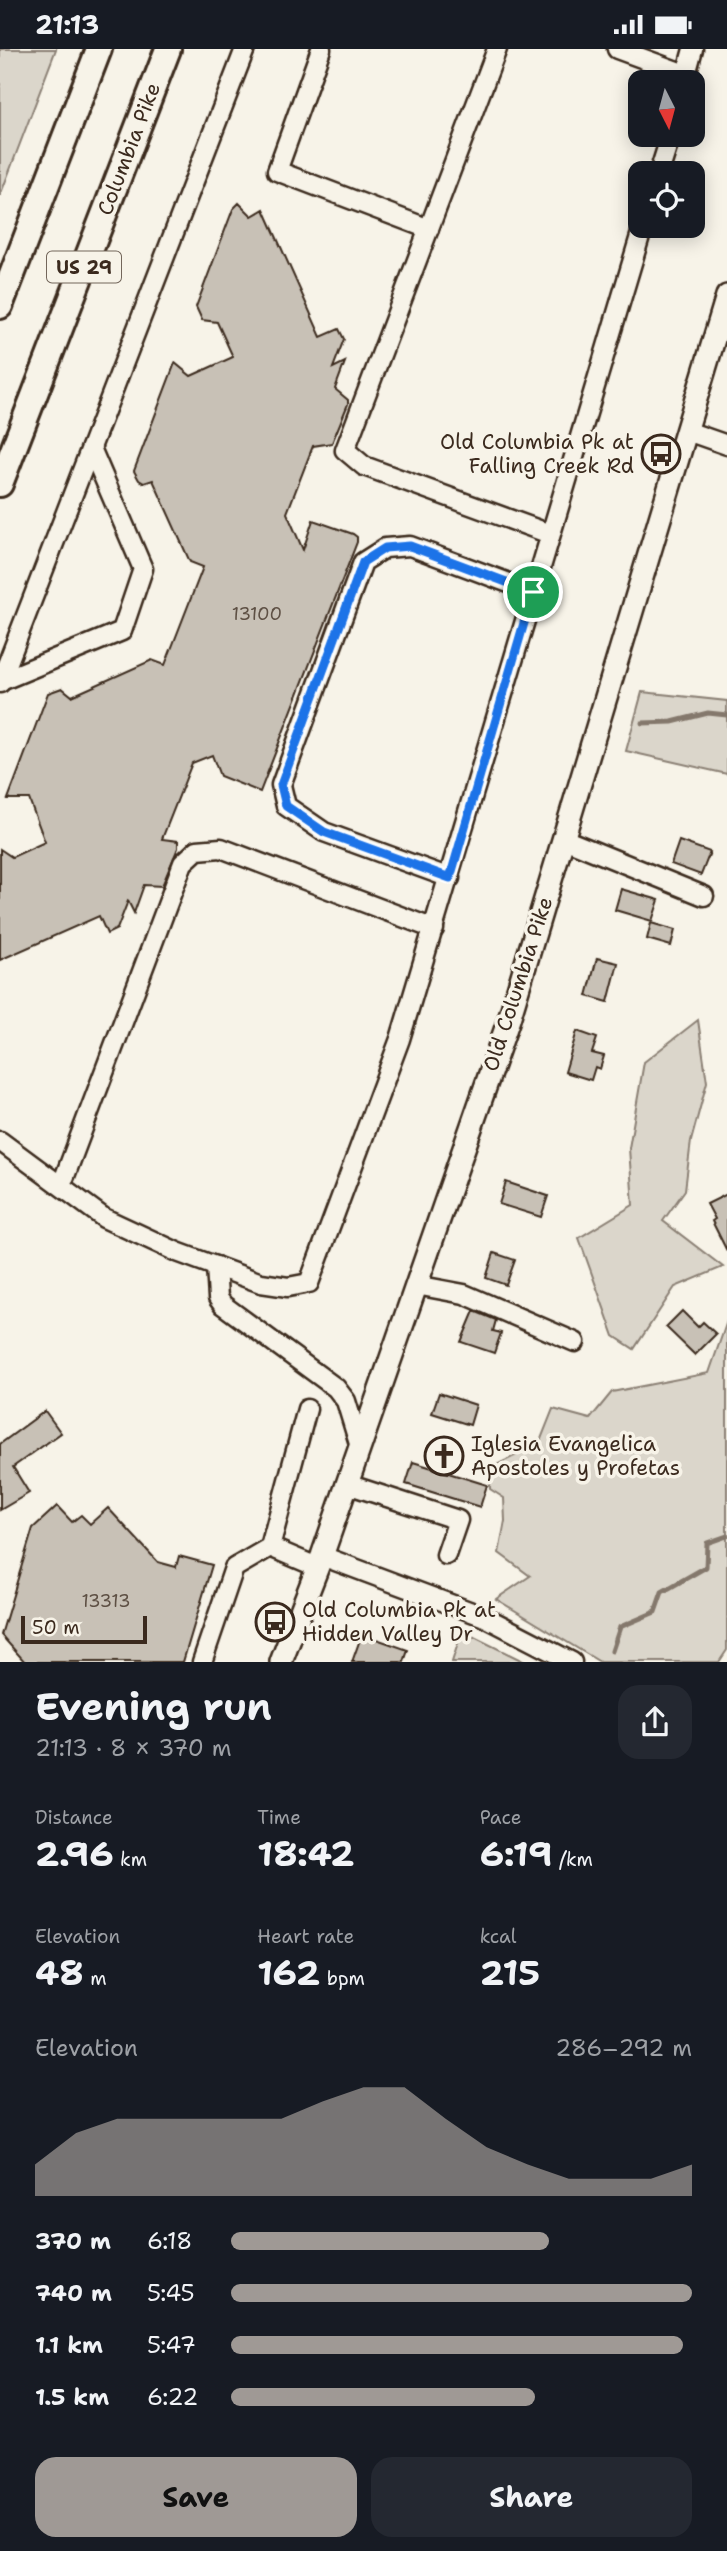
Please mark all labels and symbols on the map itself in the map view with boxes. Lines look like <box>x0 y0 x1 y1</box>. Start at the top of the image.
north arrow <box>628 70 705 147</box>
street label: Columbia Pike <box>91 79 167 219</box>
road number: US 29 <box>47 251 121 282</box>
place label: Old Columbia Pk at Falling Creek Rd <box>440 428 634 480</box>
bus stop icon: Old Columbia Pk at Falling Creek Rd <box>640 433 682 475</box>
pin <box>503 562 563 622</box>
house number: 13100 <box>232 602 282 626</box>
street label: Old Columbia Pike <box>477 893 559 1075</box>
place label: Iglesia Evangelica Apostoles y Profetas <box>471 1430 680 1482</box>
church icon: Iglesia Evangelica Apostoles y Profetas <box>423 1435 465 1477</box>
house number: 13313 <box>81 1589 131 1613</box>
place label: Old Columbia Pk at Hidden Valley Dr <box>302 1596 496 1648</box>
bus stop icon: Old Columbia Pk at Hidden Valley Dr <box>254 1601 296 1643</box>
scale bar <box>21 1613 147 1645</box>

